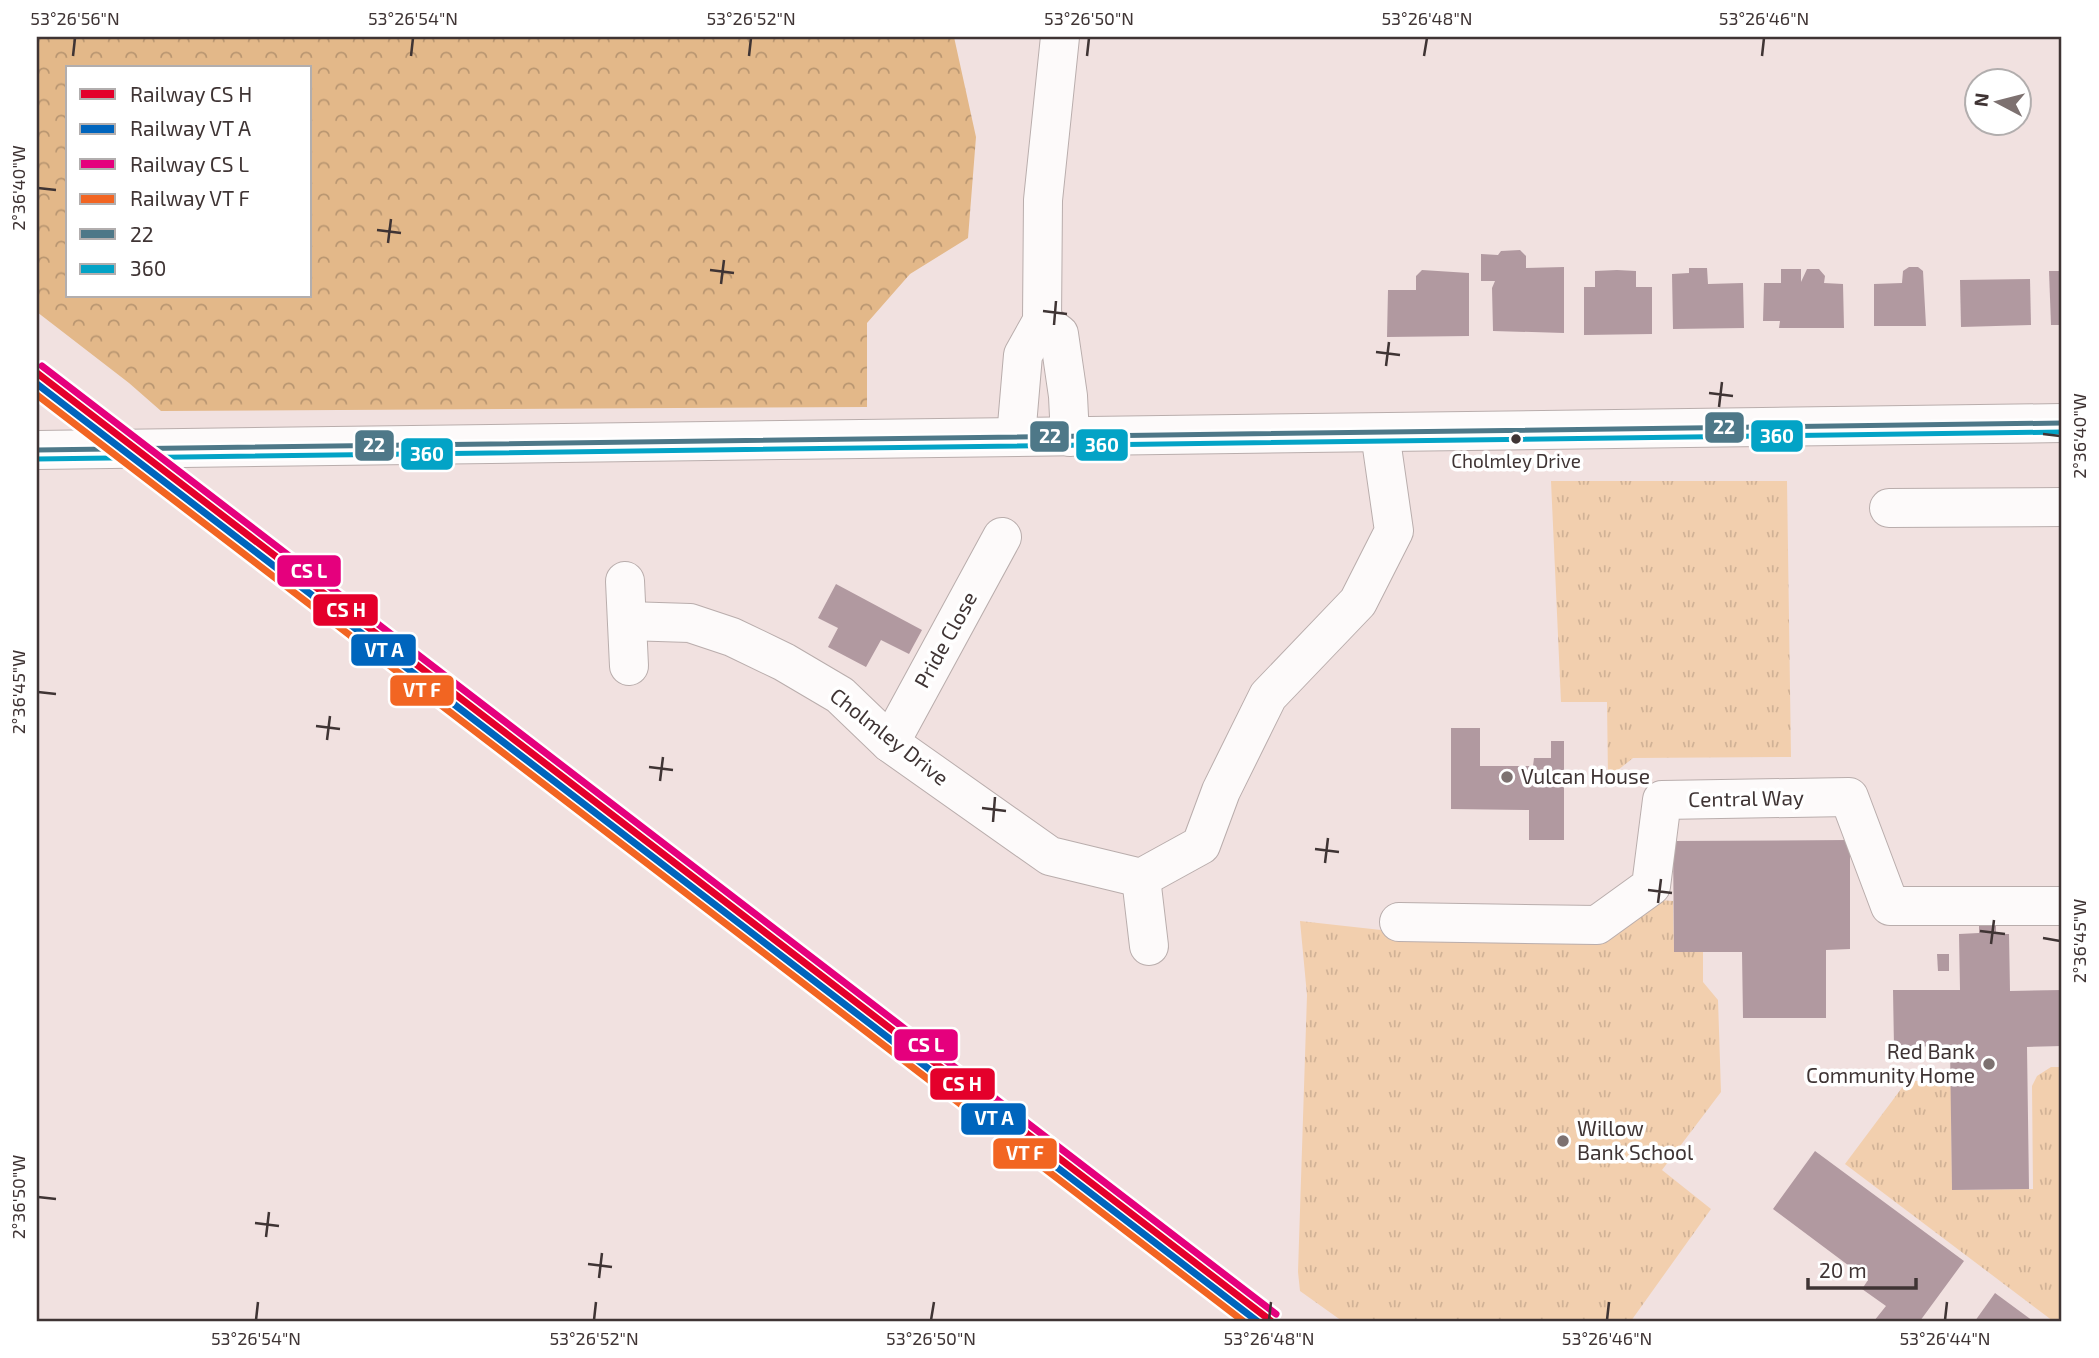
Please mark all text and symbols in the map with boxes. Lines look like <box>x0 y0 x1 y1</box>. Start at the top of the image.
text: 53°26'56"N <box>30 7 120 29</box>
text: 53°26'54"N <box>368 7 458 29</box>
text: 53°26'52"N <box>706 7 796 29</box>
text: 53°26'50"N <box>1044 7 1134 29</box>
text: 53°26'48"N <box>1381 7 1473 29</box>
text: 53°26'46"N <box>1719 7 1809 29</box>
legend <box>66 66 312 298</box>
north arrow <box>1962 66 2032 136</box>
text: Railway CS H <box>130 81 252 106</box>
text: N <box>1968 92 1993 108</box>
text: Railway VT A <box>130 115 251 140</box>
text: 2°36'40"W <box>7 145 29 231</box>
text: Railway CS L <box>130 151 249 176</box>
text: Railway VT F <box>130 185 250 210</box>
text: 22 <box>130 221 154 246</box>
text: 360 <box>130 255 166 280</box>
text: 2°36'40"W <box>2068 393 2090 479</box>
line badge: 22 <box>1704 411 1745 444</box>
text: 22 <box>1713 415 1735 438</box>
line badge: 360 <box>1750 419 1804 453</box>
line badge: 22 <box>1029 420 1070 453</box>
text: 22 <box>1039 424 1061 447</box>
text: 360 <box>1760 424 1794 447</box>
line badge: 360 <box>1075 428 1129 462</box>
line badge: 22 <box>354 429 395 462</box>
marker: Cholmley Drive <box>1509 432 1523 446</box>
text: 22 <box>363 433 385 456</box>
text: 360 <box>1085 433 1119 456</box>
line badge: 360 <box>400 437 454 471</box>
text: 360 <box>410 442 444 465</box>
place label: Cholmley Drive <box>1451 449 1581 472</box>
line badge: CS L <box>276 554 342 588</box>
text: CS L <box>291 559 327 582</box>
street label: Pride Close <box>908 587 981 692</box>
line badge: CS H <box>312 593 379 627</box>
text: CS H <box>326 598 366 621</box>
line badge: VT A <box>350 633 417 667</box>
text: VT A <box>364 638 404 661</box>
text: 2°36'45"W <box>7 650 29 734</box>
line badge: VT F <box>389 674 455 707</box>
text: VT F <box>403 678 441 701</box>
street label: Cholmley Drive <box>826 682 954 790</box>
place label: Vulcan House <box>1521 763 1650 788</box>
marker: Vulcan House <box>1499 769 1515 785</box>
street label: Central Way <box>1688 784 1804 811</box>
text: 2°36'45"W <box>2068 899 2090 983</box>
line badge: CS L <box>893 1028 959 1062</box>
text: CS L <box>908 1033 944 1056</box>
place label: Red Bank Community Home <box>1806 1038 1975 1087</box>
marker: Red Bank Community Home <box>1981 1056 1997 1072</box>
line badge: CS H <box>929 1067 996 1101</box>
text: CS H <box>942 1072 982 1095</box>
line badge: VT A <box>960 1102 1027 1136</box>
text: VT A <box>974 1106 1014 1129</box>
place label: Willow Bank School <box>1577 1115 1694 1164</box>
marker: Willow Bank School <box>1555 1133 1571 1149</box>
line badge: VT F <box>992 1137 1058 1170</box>
text: VT F <box>1006 1141 1044 1164</box>
text: 2°36'50"W <box>7 1155 29 1239</box>
scale bar <box>1808 1246 1917 1290</box>
text: 20 m <box>1819 1257 1867 1282</box>
text: 53°26'54"N <box>211 1327 301 1349</box>
text: 53°26'52"N <box>549 1327 639 1349</box>
text: 53°26'50"N <box>886 1327 976 1349</box>
text: 53°26'48"N <box>1223 1327 1315 1349</box>
text: 53°26'46"N <box>1562 1327 1652 1349</box>
text: 53°26'44"N <box>1899 1327 1991 1349</box>

